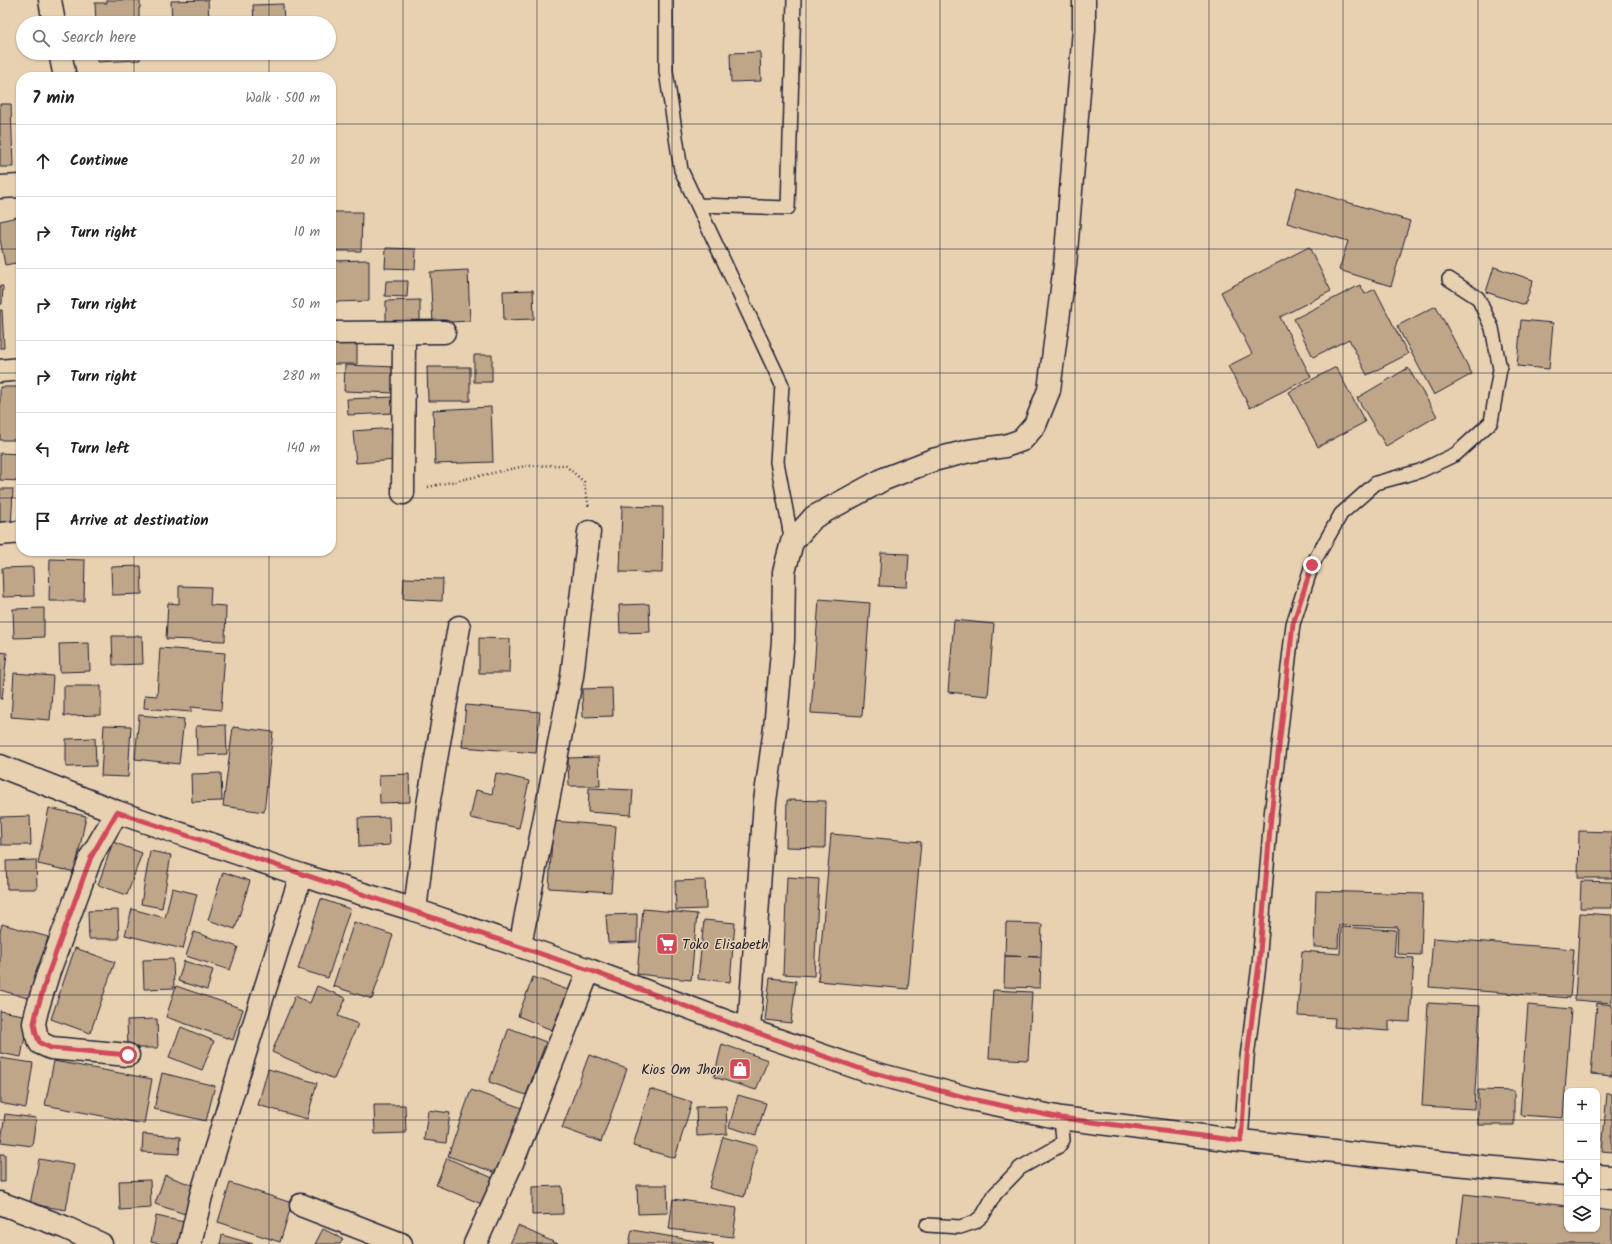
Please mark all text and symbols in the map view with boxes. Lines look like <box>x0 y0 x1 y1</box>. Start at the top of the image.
search box <box>16 16 336 60</box>
text: Search here <box>62 26 136 50</box>
icon: search <box>30 27 52 49</box>
text: 7 min <box>32 85 74 112</box>
text: Walk · 500 m <box>245 88 320 109</box>
text: Continue <box>70 149 128 173</box>
icon: ahead <box>32 150 54 172</box>
text: 20 m <box>290 150 320 171</box>
text: Turn right <box>70 221 137 245</box>
icon: right <box>32 222 54 244</box>
text: 10 m <box>294 222 320 243</box>
text: Turn right <box>70 293 137 317</box>
icon: right <box>32 294 54 316</box>
text: 50 m <box>291 294 320 315</box>
text: Turn right <box>70 365 137 389</box>
icon: right <box>32 366 54 388</box>
text: 280 m <box>283 366 320 387</box>
text: Turn left <box>70 437 130 461</box>
icon: left <box>32 438 54 460</box>
text: 140 m <box>287 438 320 459</box>
text: Arrive at destination <box>70 509 209 533</box>
icon: arrive <box>32 510 54 532</box>
route end <box>1303 556 1321 574</box>
supermarket icon: Toko Elisabeth <box>654 931 680 957</box>
place label: Toko Elisabeth <box>682 934 768 956</box>
route start <box>119 1046 137 1064</box>
shop icon: Kios Om Jhon <box>727 1056 753 1082</box>
place label: Kios Om Jhon <box>641 1059 724 1081</box>
map controls <box>1564 1088 1600 1232</box>
button: + <box>1564 1088 1600 1124</box>
button: − <box>1564 1124 1600 1160</box>
button: locate <box>1564 1160 1600 1196</box>
button: layers <box>1564 1196 1600 1232</box>

